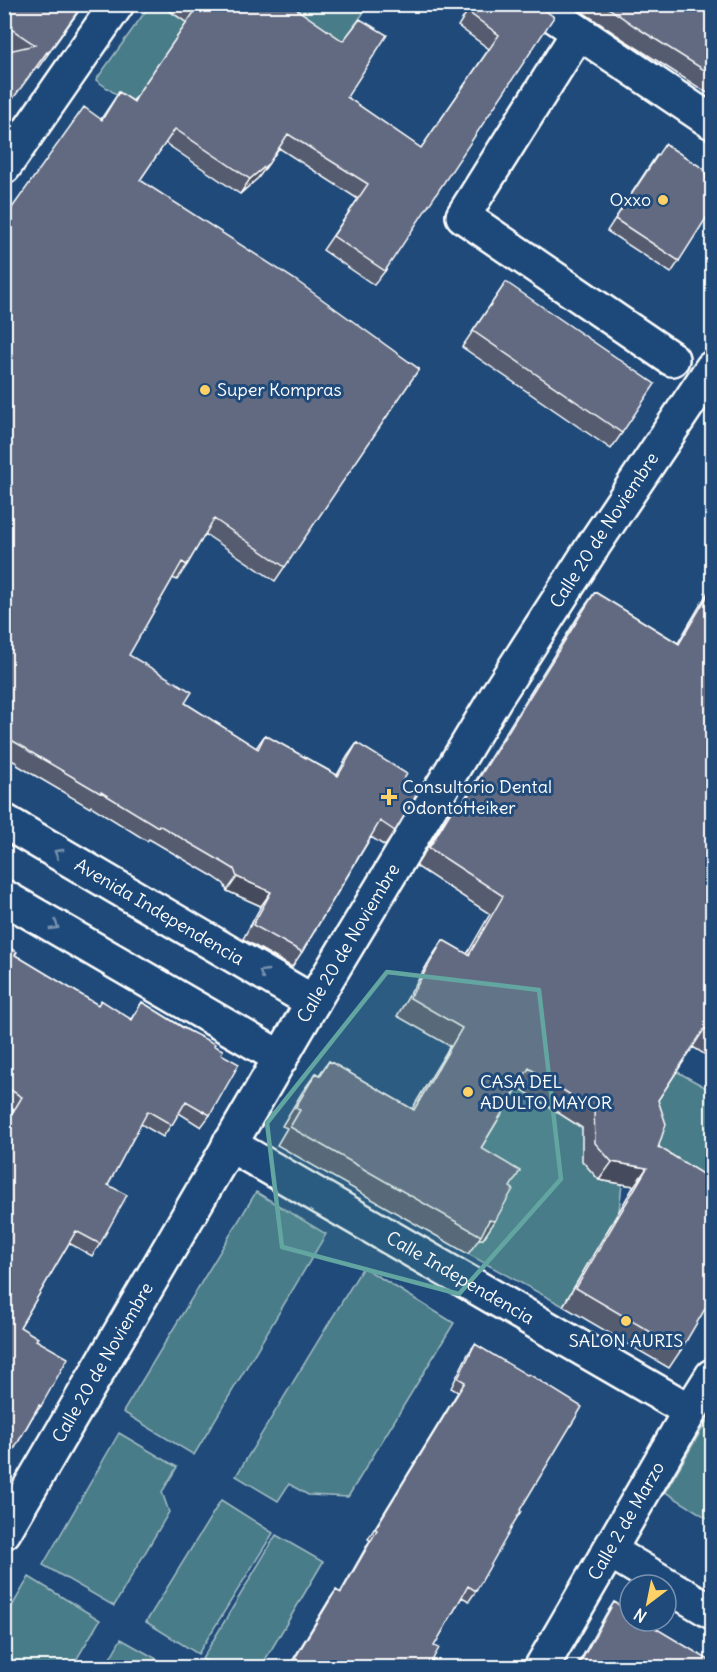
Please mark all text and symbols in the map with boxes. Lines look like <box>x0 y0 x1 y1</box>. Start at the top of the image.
place label: Oxxo <box>610 188 651 211</box>
marker: Oxxo <box>656 193 670 207</box>
place label: Super Kompras <box>217 378 342 401</box>
marker: Super Kompras <box>198 383 212 397</box>
street label: Calle 20 de Noviembre <box>544 448 663 612</box>
place label: Consultorio Dental OdontoHeiker <box>402 775 552 819</box>
marker: Consultorio Dental OdontoHeiker <box>380 788 398 806</box>
one-way arrow <box>54 848 64 860</box>
street label: Avenida Independencia <box>71 853 248 970</box>
street label: Calle 20 de Noviembre <box>291 859 404 1027</box>
one-way arrow <box>49 919 59 931</box>
one-way arrow <box>259 968 269 980</box>
place label: CASA DEL ADULTO MAYOR <box>480 1070 612 1114</box>
marker: CASA DEL ADULTO MAYOR <box>461 1085 475 1099</box>
street label: Calle Independencia <box>382 1226 538 1329</box>
street label: Calle 20 de Noviembre <box>47 1278 158 1447</box>
marker: SALON AURIS <box>619 1314 633 1328</box>
place label: SALON AURIS <box>569 1329 683 1352</box>
street label: Calle 2 de Marzo <box>582 1457 669 1584</box>
north arrow <box>618 1573 678 1633</box>
text: N <box>630 1604 650 1627</box>

